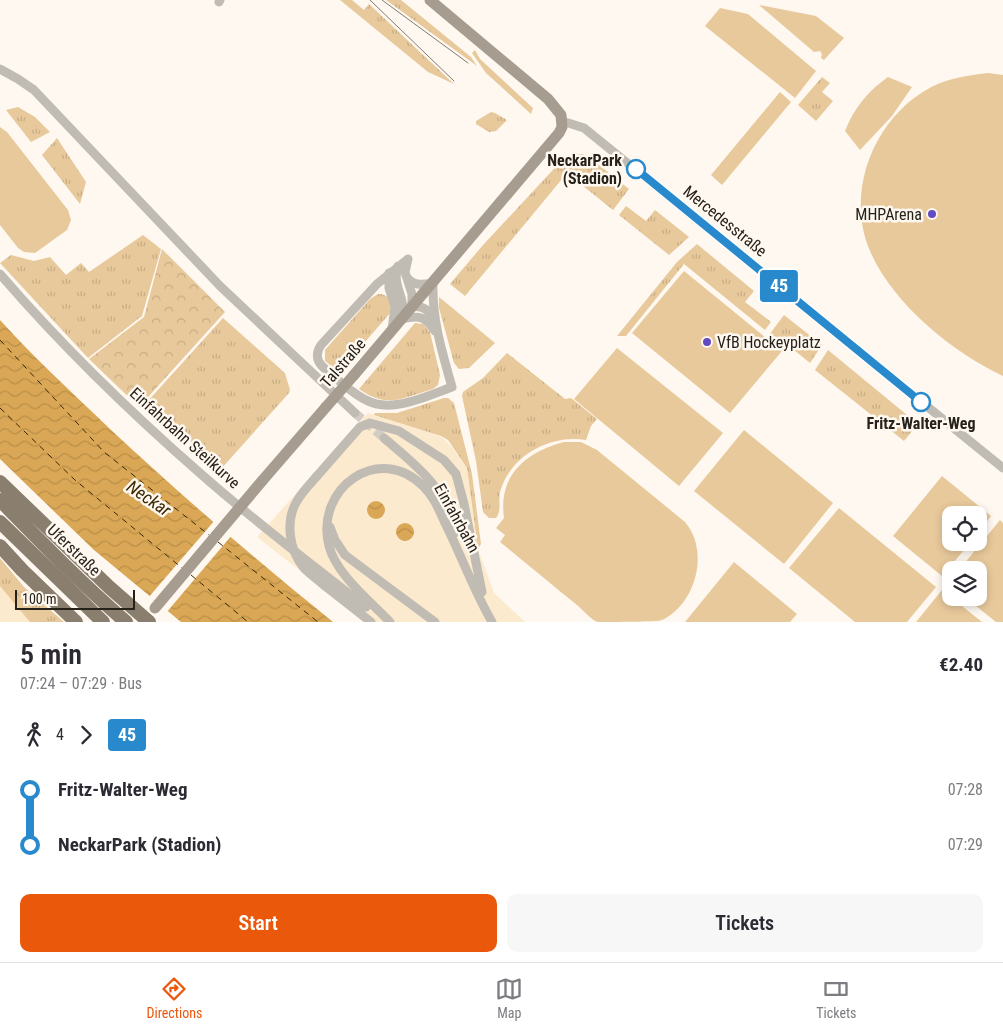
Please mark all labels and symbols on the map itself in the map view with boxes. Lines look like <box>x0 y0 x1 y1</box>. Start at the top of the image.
place label: NeckarPark (Stadion) <box>547 151 622 188</box>
marker: NeckarPark (Stadion) <box>626 159 646 179</box>
street label: Mercedesstraße <box>679 182 771 260</box>
place label: MHPArena <box>855 205 922 224</box>
marker: MHPArena <box>926 208 938 220</box>
line badge: 45 <box>756 270 802 302</box>
place label: VfB Hockeyplatz <box>717 333 821 352</box>
street label: Talstraße <box>317 335 369 391</box>
marker: VfB Hockeyplatz <box>701 336 713 348</box>
street label: Einfahrbahn Steilkurve <box>126 384 244 492</box>
marker: Fritz-Walter-Weg <box>911 392 931 412</box>
place label: Fritz-Walter-Weg <box>866 414 976 433</box>
water label: Neckar <box>123 476 176 521</box>
street label: Einfahrbahn <box>430 480 484 556</box>
street label: Uferstraße <box>44 520 104 580</box>
scale bar <box>15 587 135 610</box>

